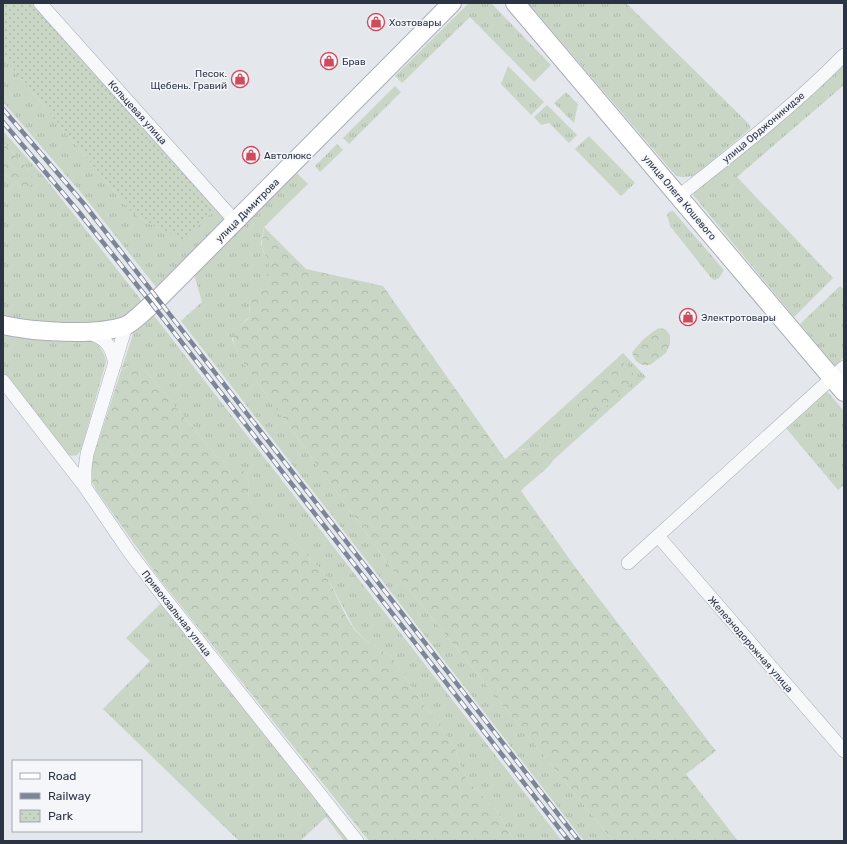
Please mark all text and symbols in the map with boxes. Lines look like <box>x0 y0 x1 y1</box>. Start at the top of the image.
shop icon: Хозтовары <box>366 12 386 32</box>
place label: Хозтовары <box>389 17 441 29</box>
shop icon: Брав <box>319 51 339 71</box>
place label: Брав <box>342 56 366 68</box>
place label: Песок. Щебень. Гравий <box>151 68 227 92</box>
shop icon: Песок. Щебень. Гравий <box>230 69 250 89</box>
street label: Кольцевая улица <box>105 78 169 147</box>
street label: улица Орджоникидзе <box>720 89 808 166</box>
shop icon: Автолюкс <box>241 145 261 165</box>
place label: Автолюкс <box>264 150 312 162</box>
street label: улица Олега Кошевого <box>640 152 719 243</box>
street label: улица Димитрова <box>213 176 282 245</box>
shop icon: Электротовары <box>678 307 698 327</box>
place label: Электротовары <box>701 312 776 324</box>
street label: Привокзальная улица <box>139 568 213 659</box>
street label: Железнодорожная улица <box>705 594 795 695</box>
legend <box>12 760 142 832</box>
text: Road <box>48 769 76 783</box>
text: Railway <box>48 789 91 803</box>
text: Park <box>48 809 74 823</box>

